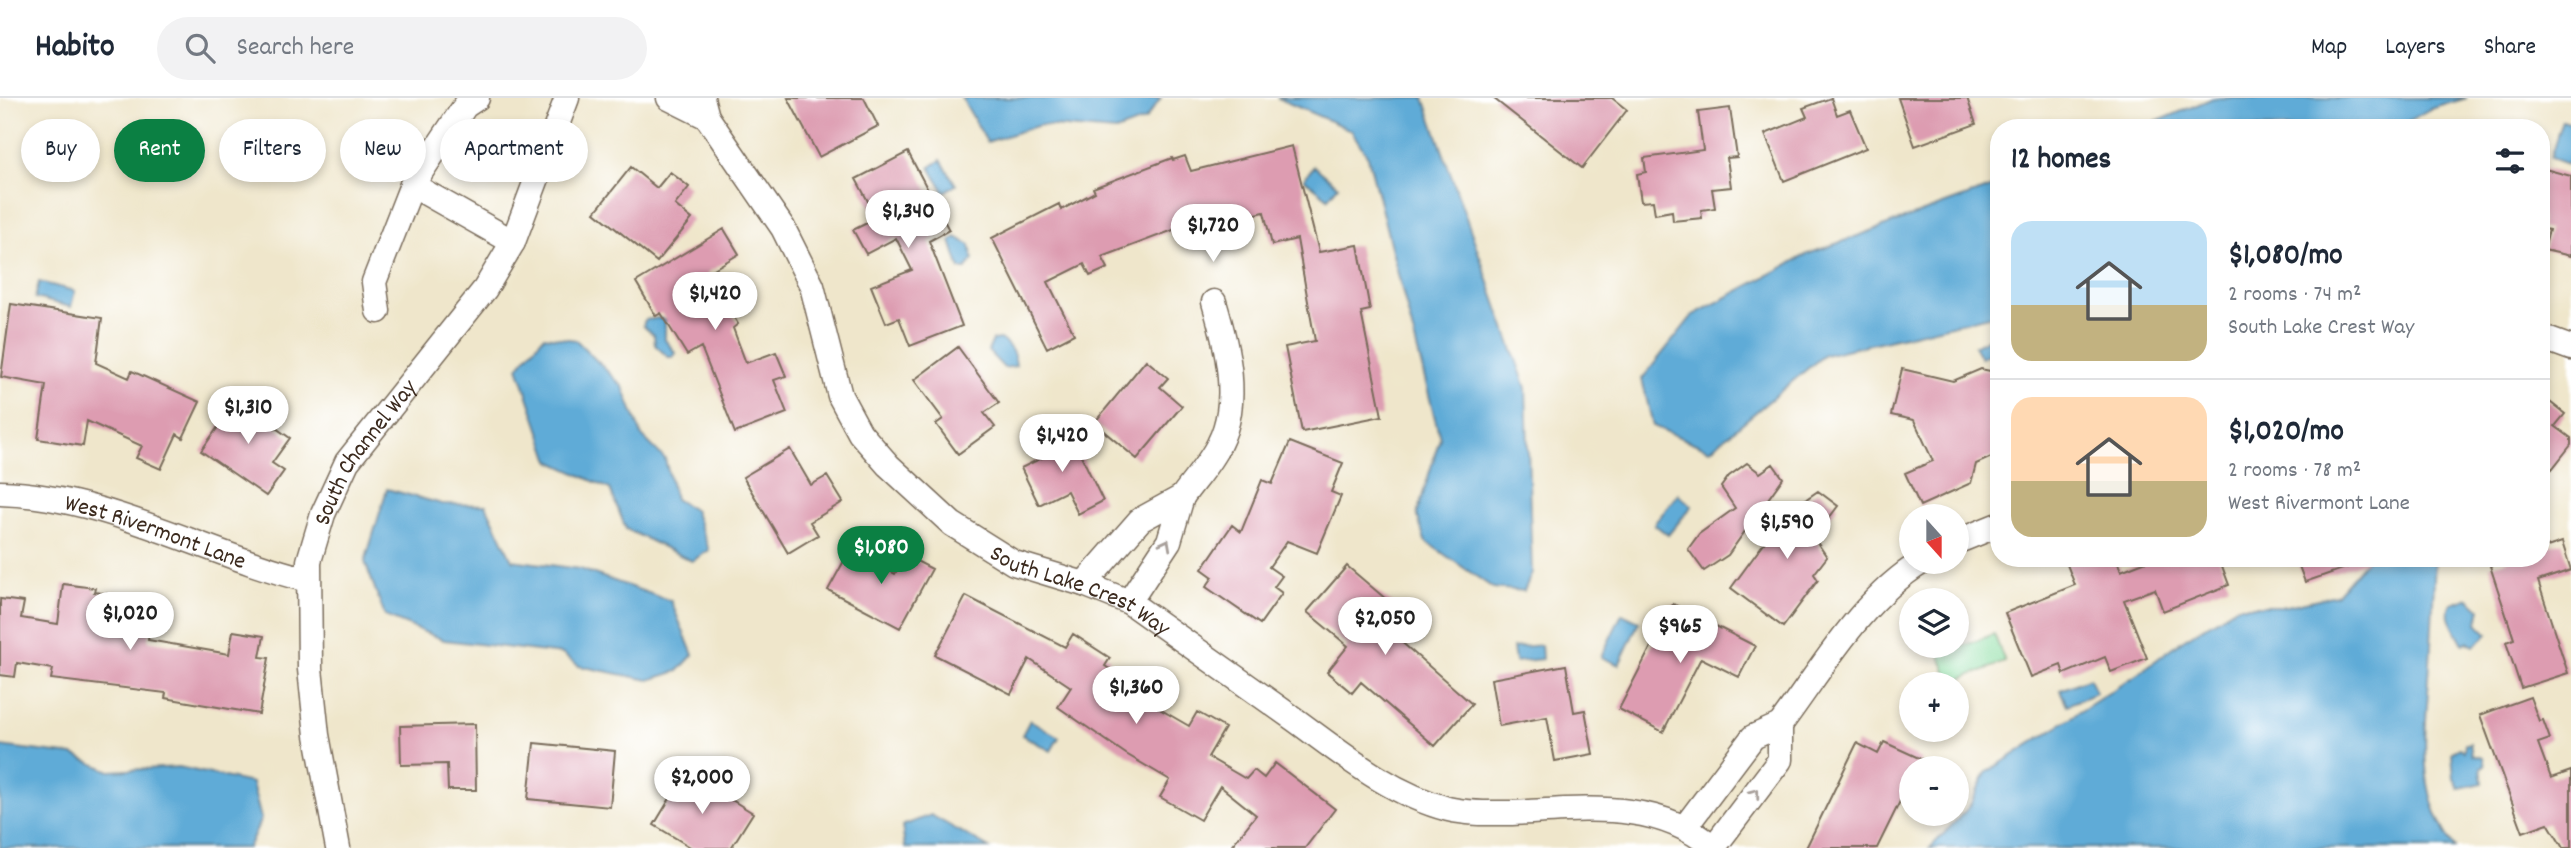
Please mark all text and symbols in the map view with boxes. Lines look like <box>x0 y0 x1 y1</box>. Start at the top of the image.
search box <box>157 17 647 80</box>
text: Habito <box>35 25 115 72</box>
icon: search <box>181 29 219 67</box>
text: Search here <box>237 30 354 67</box>
text: Map <box>2311 31 2347 65</box>
text: Layers <box>2385 31 2446 65</box>
text: Share <box>2484 31 2536 65</box>
chip: Buy <box>21 119 100 182</box>
chip: Rent <box>114 119 205 182</box>
chip: Filters <box>219 119 326 182</box>
chip: New <box>340 119 426 182</box>
chip: Apartment <box>440 119 588 182</box>
text: 12 homes <box>2011 140 2111 183</box>
icon: filters <box>2491 142 2529 180</box>
pin: $1,340 <box>851 190 965 250</box>
text: $1,340 <box>881 196 935 229</box>
pin: $1,720 <box>1156 204 1270 264</box>
text: $1,720 <box>1187 210 1239 243</box>
text: $1,080/mo <box>2228 236 2343 279</box>
icon: home <box>2067 249 2151 333</box>
pin: $1,420 <box>658 272 772 332</box>
text: $1,420 <box>688 278 742 311</box>
text: 2 rooms · 74 m² <box>2228 279 2361 312</box>
text: South Lake Crest Way <box>2228 312 2414 345</box>
street label: South Channel Way <box>307 372 427 530</box>
pin: $1,310 <box>191 386 305 446</box>
text: $1,310 <box>224 392 272 425</box>
text: $1,020/mo <box>2228 412 2344 455</box>
pin: $1,420 <box>1005 414 1119 474</box>
text: $1,420 <box>1035 420 1089 453</box>
icon: home <box>2067 425 2151 509</box>
text: 2 rooms · 78 m² <box>2228 455 2361 488</box>
street label: West Rivermont Lane <box>61 487 250 580</box>
text: West Rivermont Lane <box>2228 488 2410 521</box>
pin: $1,590 <box>1730 502 1844 561</box>
north arrow <box>1899 504 1969 574</box>
map controls <box>1899 504 1969 826</box>
text: $1,590 <box>1760 507 1814 540</box>
pin: $1,080 <box>824 526 938 586</box>
text: $1,080 <box>853 532 909 565</box>
street label: South Lake Crest Way <box>982 538 1177 647</box>
one-way arrow <box>1157 539 1171 551</box>
button: layers <box>1899 588 1969 658</box>
pin: $1,020 <box>73 592 187 652</box>
text: $1,020 <box>102 598 158 631</box>
pin: $2,050 <box>1328 598 1442 657</box>
text: $2,050 <box>1354 603 1416 636</box>
pin: $965 <box>1639 606 1721 665</box>
text: $965 <box>1658 611 1702 644</box>
pin: $1,360 <box>1079 666 1193 726</box>
text: $1,360 <box>1108 672 1164 705</box>
button: + <box>1899 672 1969 742</box>
pin: $2,000 <box>645 756 759 816</box>
button: − <box>1899 756 1969 826</box>
text: $2,000 <box>670 762 734 795</box>
one-way arrow <box>1747 788 1760 800</box>

